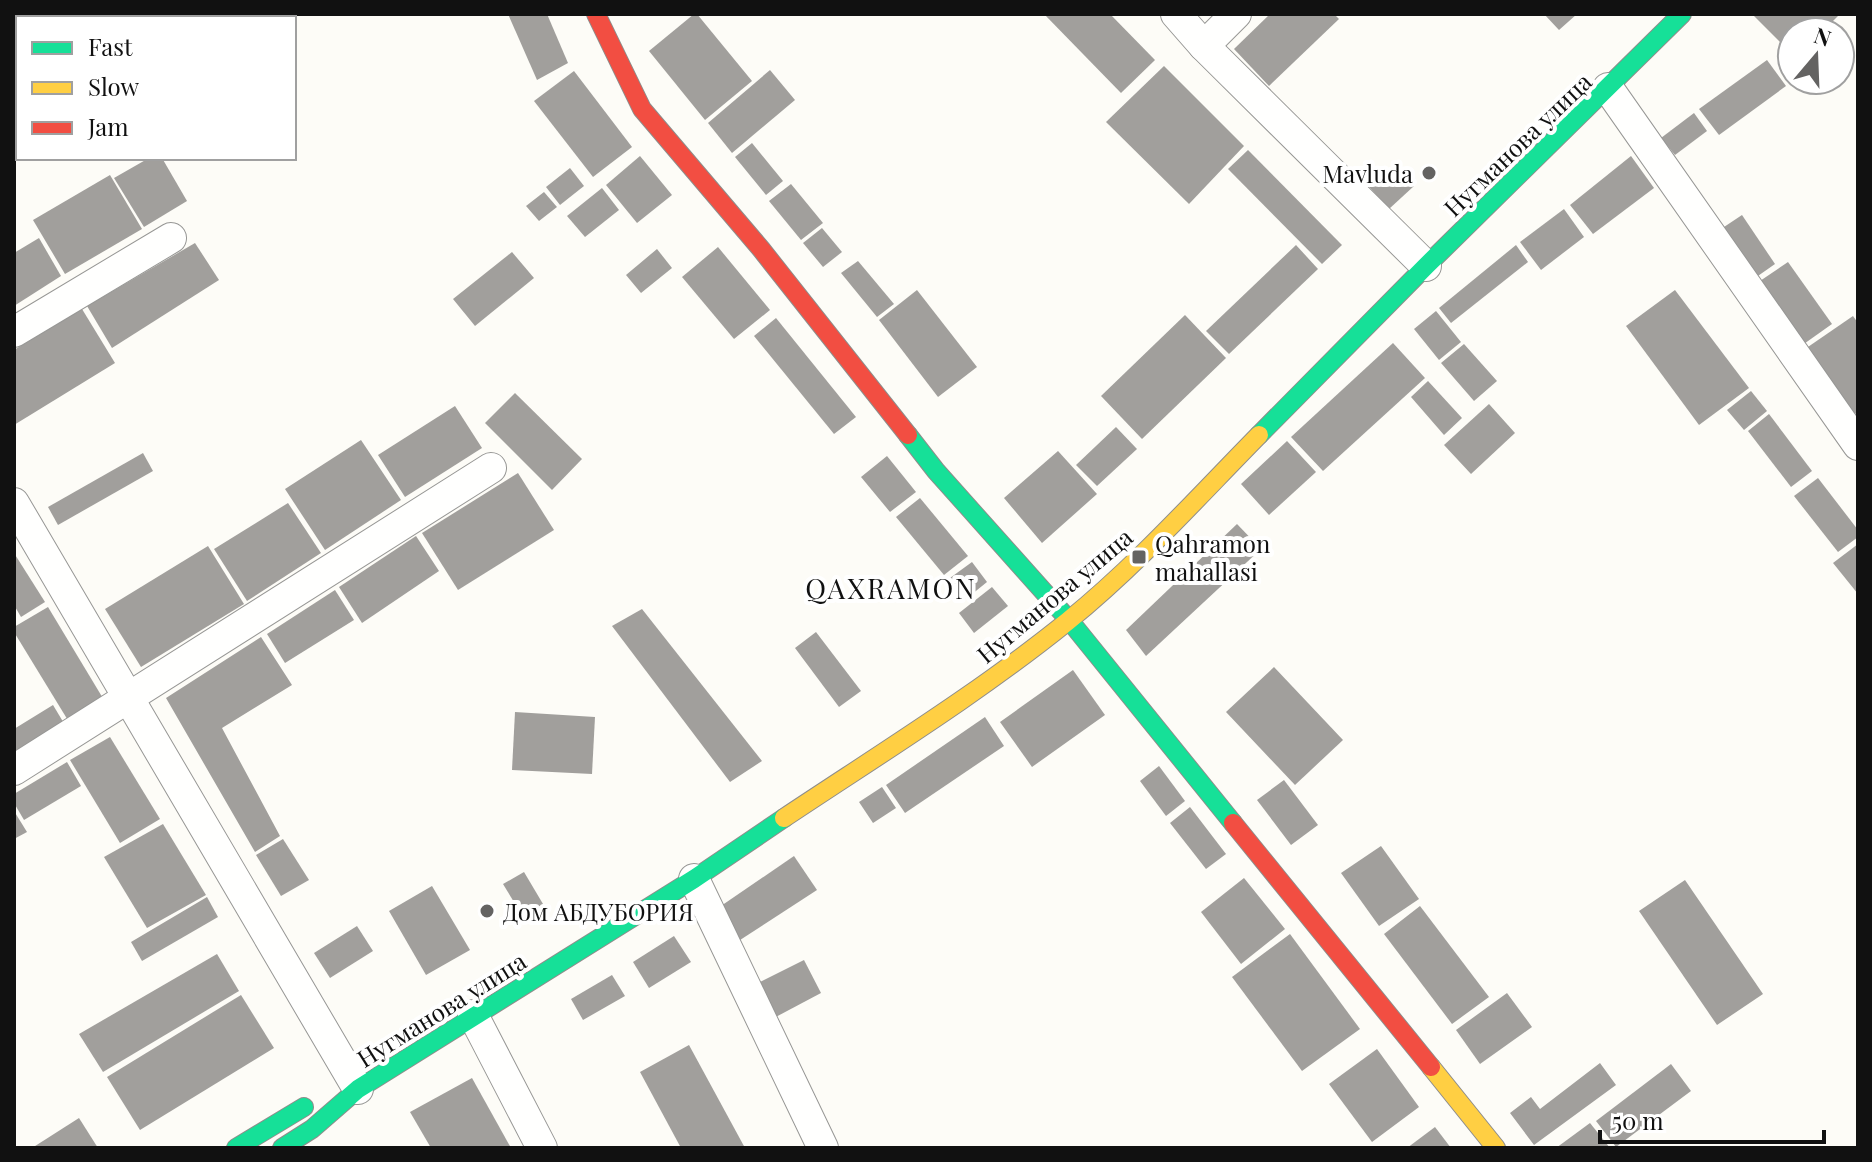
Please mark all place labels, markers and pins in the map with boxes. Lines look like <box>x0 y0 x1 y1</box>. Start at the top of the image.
place label: Mavluda <box>1323 157 1413 189</box>
marker: Mavluda <box>1420 164 1438 182</box>
place label: Qahramon mahallasi <box>1155 527 1270 587</box>
marker: Qahramon mahallasi <box>1130 548 1148 566</box>
place label: Дом АБДУБОРИЯ <box>503 895 694 927</box>
marker: Дом АБДУБОРИЯ <box>478 902 496 920</box>

